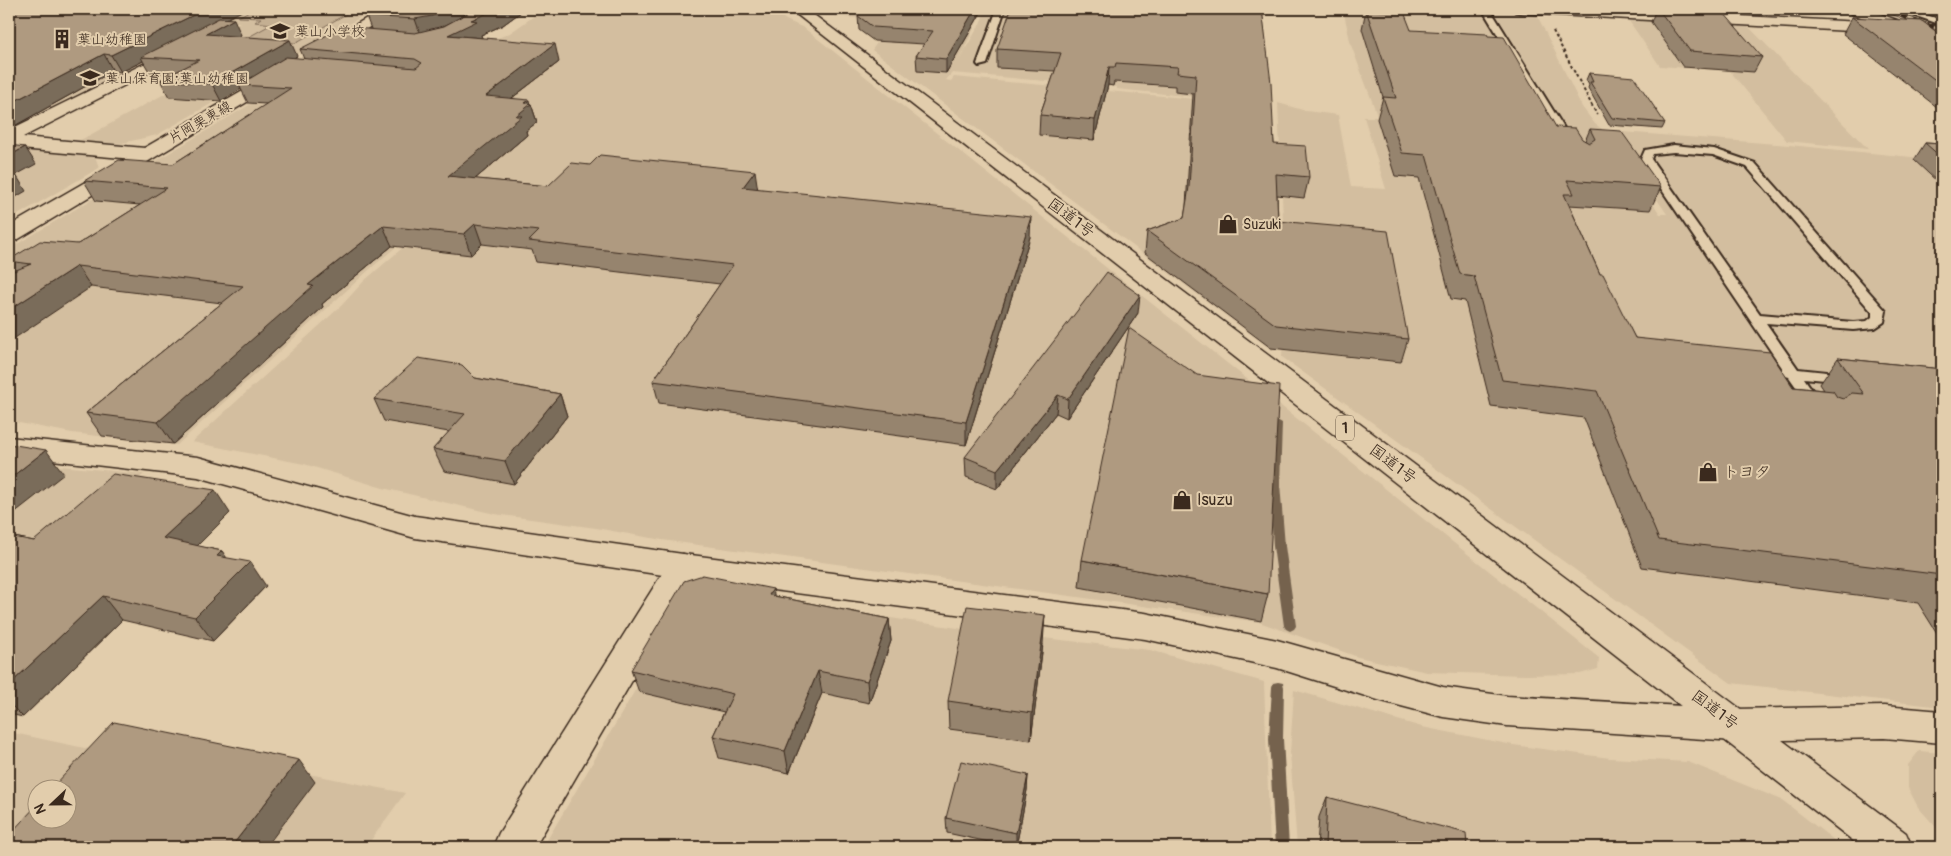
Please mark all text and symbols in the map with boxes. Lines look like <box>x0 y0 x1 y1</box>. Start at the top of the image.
school or university icon: 葉山小学校 <box>269 20 291 42</box>
place label: 葉山小学校 <box>295 23 365 40</box>
building icon: 葉山幼稚園 <box>51 28 73 50</box>
place label: 葉山幼稚園 <box>77 31 147 48</box>
school or university icon: 葉山保育園;葉山幼稚園 <box>79 67 101 89</box>
place label: 葉山保育園;葉山幼稚園 <box>105 70 249 87</box>
street label: 片岡栗東線 <box>165 97 235 147</box>
street label: 国道1号 <box>1043 194 1099 242</box>
shop icon: Suzuki <box>1217 213 1239 235</box>
place label: Suzuki <box>1243 216 1281 233</box>
road number: 1 <box>1336 416 1354 440</box>
street label: 国道1号 <box>1365 440 1421 488</box>
shop icon: トヨタ <box>1697 461 1719 483</box>
place label: トヨタ <box>1723 462 1771 482</box>
shop icon: Isuzu <box>1171 489 1193 511</box>
place label: Isuzu <box>1197 490 1233 510</box>
street label: 国道1号 <box>1687 686 1743 734</box>
north arrow <box>28 778 78 828</box>
text: N <box>31 801 50 816</box>

